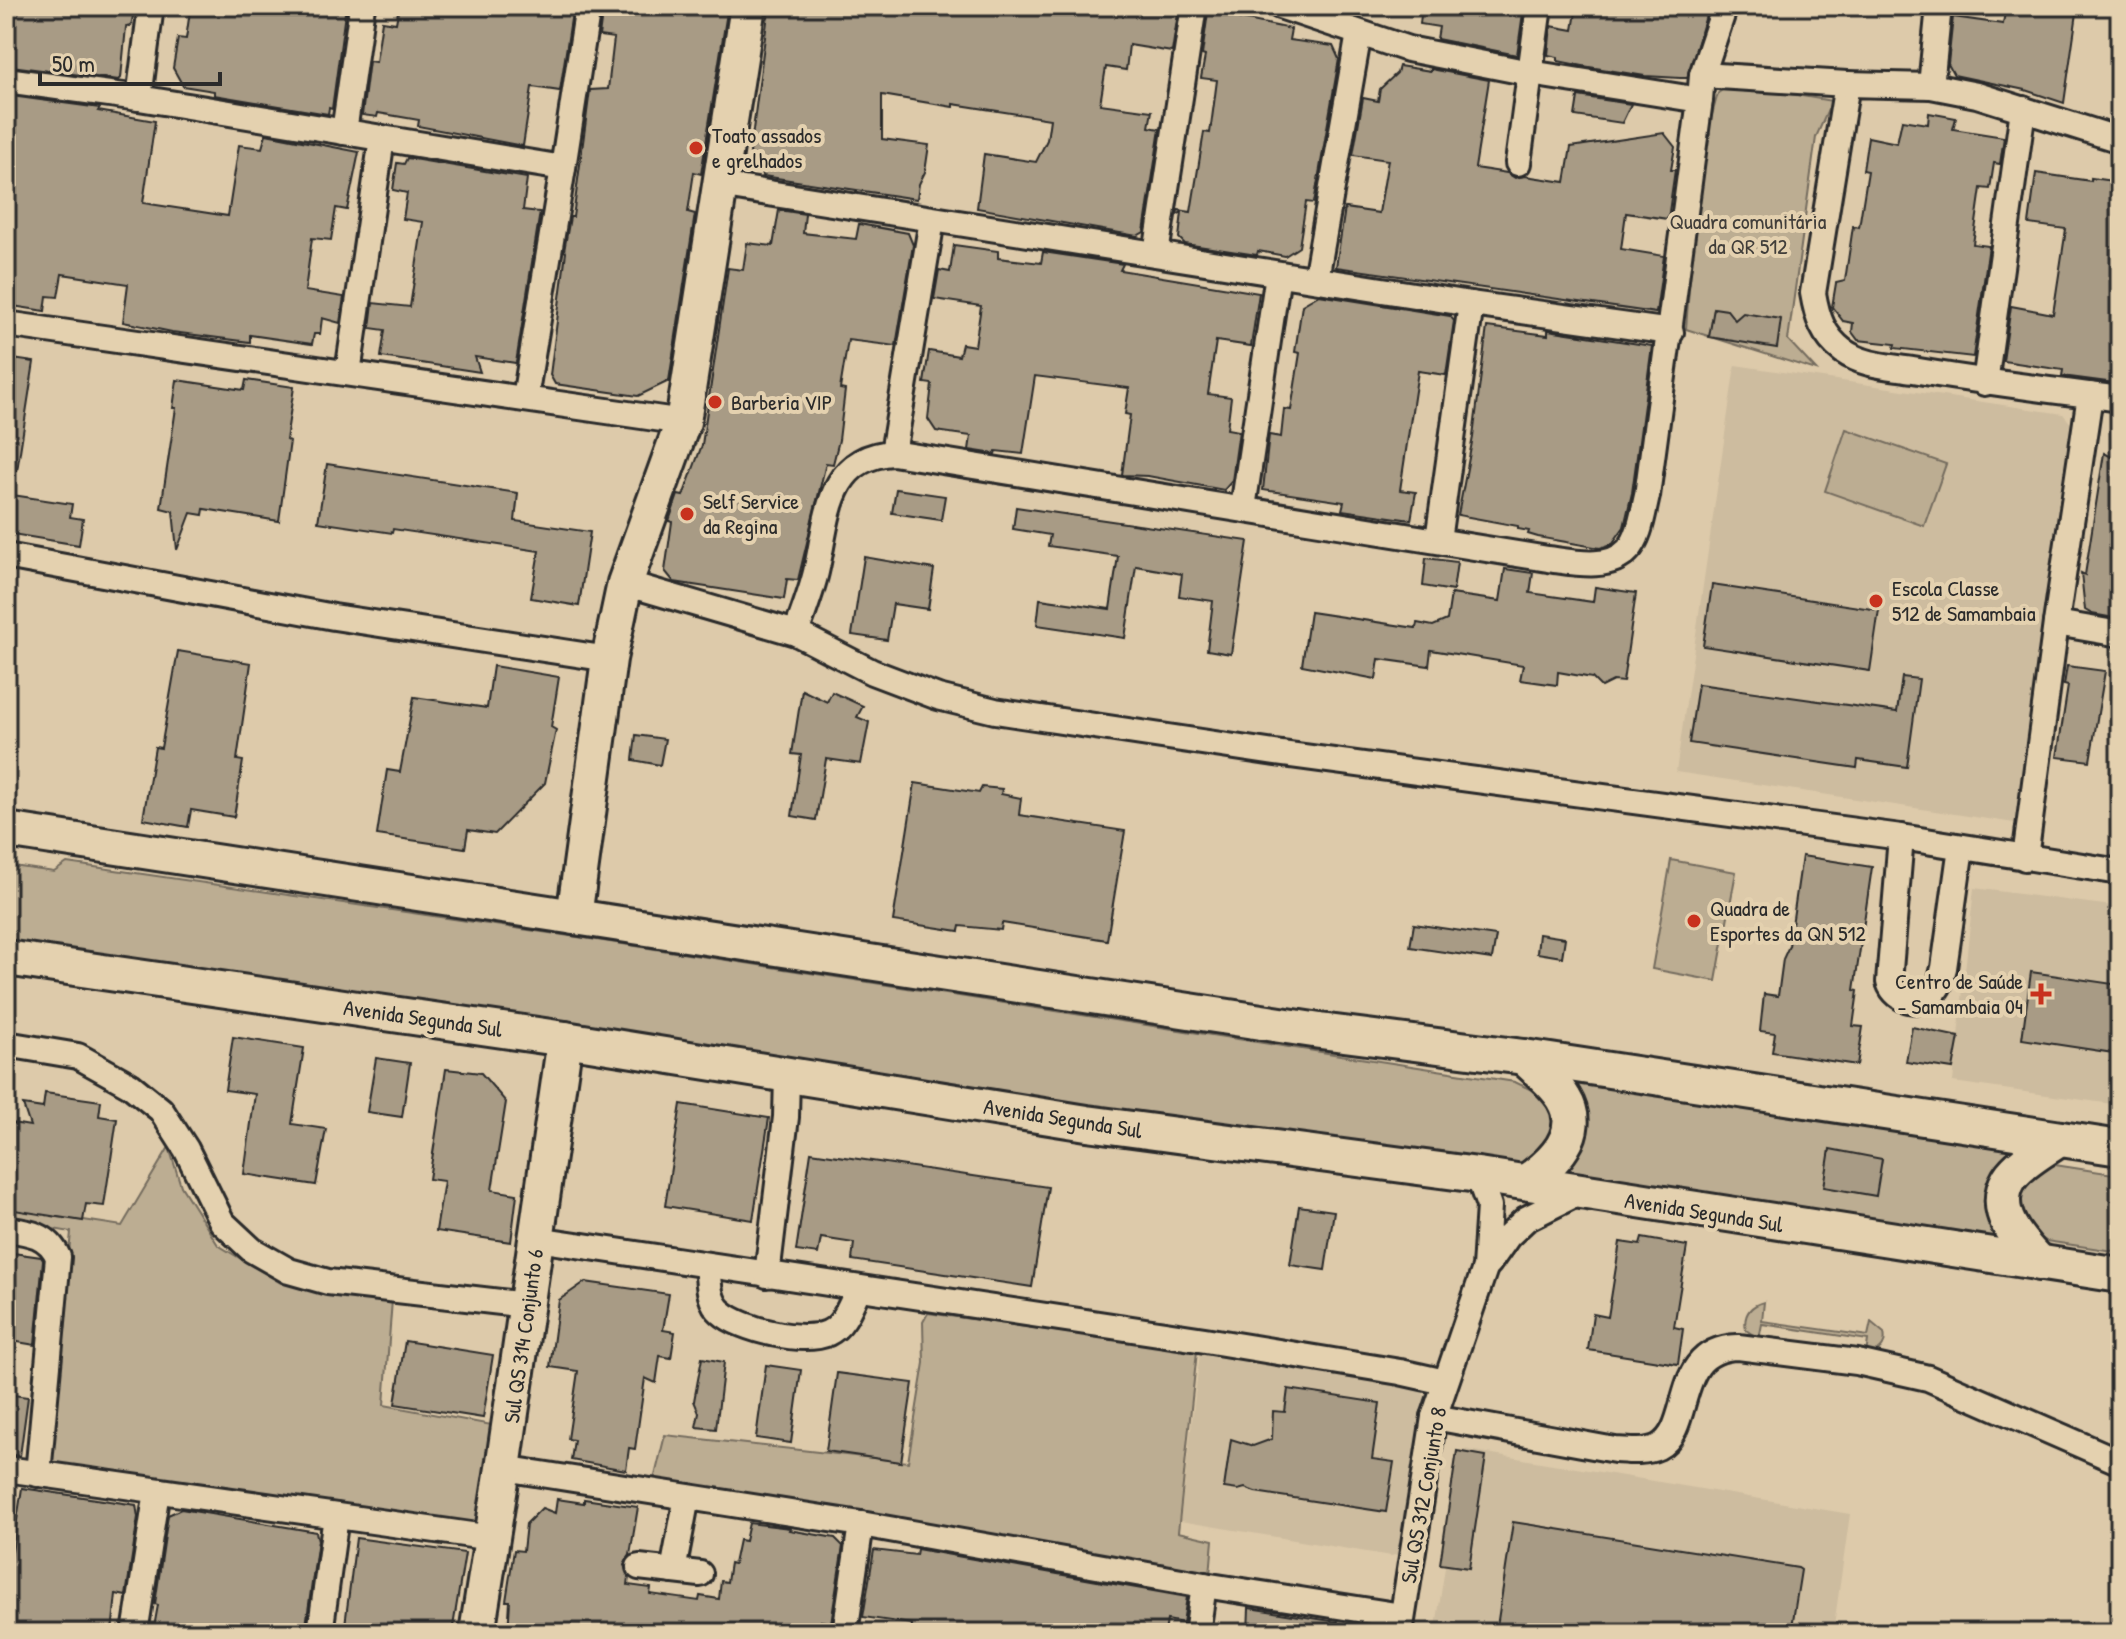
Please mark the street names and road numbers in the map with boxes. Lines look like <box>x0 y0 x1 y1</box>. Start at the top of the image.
street label: Avenida Segunda Sul <box>342 992 504 1044</box>
street label: Avenida Segunda Sul <box>982 1091 1144 1145</box>
street label: Avenida Segunda Sul <box>1623 1185 1785 1239</box>
street label: Sul QS 314 Conjunto 6 <box>496 1247 550 1425</box>
street label: Sul QS 312 Conjunto 8 <box>1393 1405 1453 1585</box>

